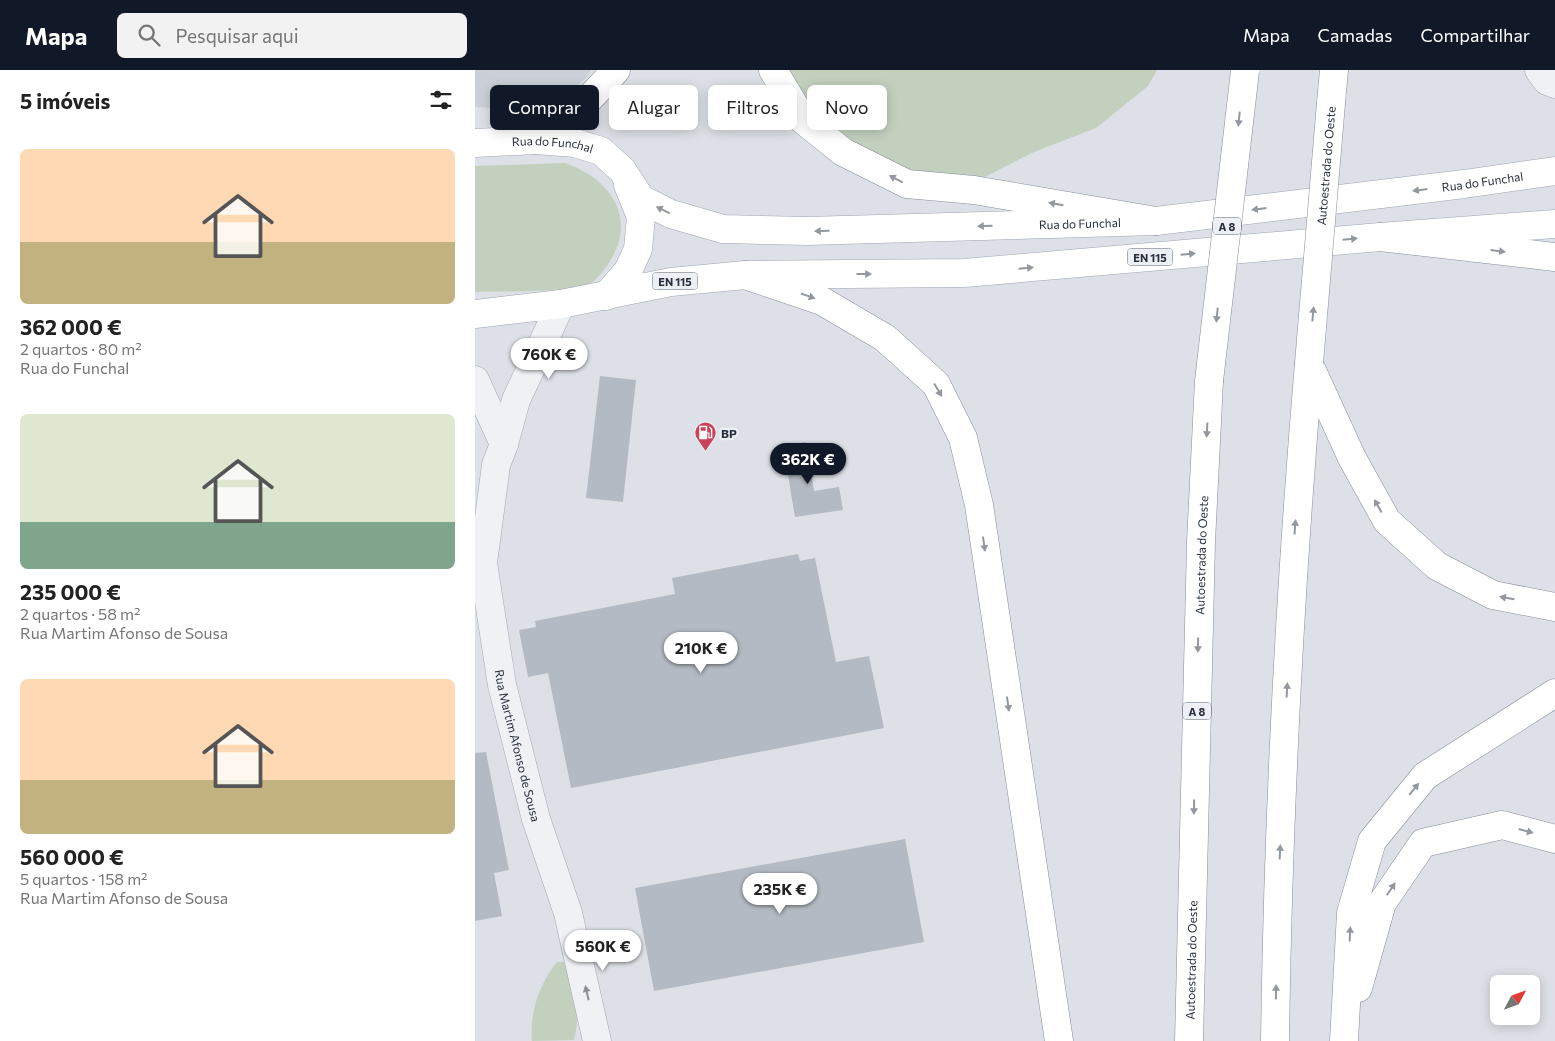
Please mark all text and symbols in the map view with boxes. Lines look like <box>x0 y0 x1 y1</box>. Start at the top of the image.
search box <box>117 13 467 58</box>
text: Mapa <box>25 21 87 50</box>
icon: search <box>135 21 163 49</box>
text: Pesquisar aqui <box>175 24 299 47</box>
text: Mapa <box>1243 24 1290 46</box>
text: Camadas <box>1318 24 1392 46</box>
text: Compartilhar <box>1420 24 1530 46</box>
chip: Comprar <box>490 85 599 130</box>
chip: Alugar <box>609 85 698 130</box>
chip: Filtros <box>708 85 797 130</box>
chip: Novo <box>807 85 887 130</box>
icon: filters <box>427 86 455 114</box>
text: 5 imóveis <box>20 88 110 113</box>
street label: Autoestrada do Oeste <box>1314 106 1338 226</box>
one-way arrow <box>1235 111 1243 127</box>
street label: Rua do Funchal <box>512 133 595 155</box>
street label: Rua do Funchal <box>1441 169 1524 194</box>
one-way arrow <box>889 175 903 183</box>
icon: home <box>193 181 283 271</box>
one-way arrow <box>1412 186 1428 194</box>
one-way arrow <box>1048 200 1064 208</box>
one-way arrow <box>1250 205 1266 213</box>
one-way arrow <box>656 206 670 214</box>
street label: Rua do Funchal <box>1039 215 1121 231</box>
road number: A 8 <box>1213 218 1241 234</box>
one-way arrow <box>976 222 992 230</box>
one-way arrow <box>814 227 830 235</box>
one-way arrow <box>1342 235 1358 243</box>
one-way arrow <box>1490 247 1506 255</box>
road number: EN 115 <box>1127 248 1173 266</box>
one-way arrow <box>1180 249 1196 257</box>
one-way arrow <box>1018 263 1034 271</box>
one-way arrow <box>856 270 872 278</box>
road number: EN 115 <box>653 272 697 290</box>
one-way arrow <box>800 293 815 300</box>
one-way arrow <box>1309 306 1317 322</box>
one-way arrow <box>1213 308 1221 324</box>
text: 362 000 € <box>20 314 122 339</box>
pin: 760K € <box>508 338 590 380</box>
text: 2 quartos · 80 m² <box>20 339 142 358</box>
text: 760K € <box>522 344 576 363</box>
text: Rua do Funchal <box>20 358 129 377</box>
one-way arrow <box>933 383 942 396</box>
fuel station icon: BP <box>693 421 717 452</box>
one-way arrow <box>1202 422 1210 438</box>
place label: BP <box>721 426 737 440</box>
pin: 362K € <box>767 442 849 485</box>
icon: home <box>193 446 283 536</box>
text: 362K € <box>781 449 835 468</box>
street label: Autoestrada do Oeste <box>1192 495 1210 615</box>
one-way arrow <box>1374 499 1383 512</box>
one-way arrow <box>1291 519 1299 535</box>
one-way arrow <box>981 536 989 552</box>
text: 235 000 € <box>20 579 121 604</box>
one-way arrow <box>1499 593 1515 601</box>
text: 2 quartos · 58 m² <box>20 604 140 623</box>
text: Rua Martim Afonso de Sousa <box>20 623 228 642</box>
pin: 210K € <box>660 632 742 674</box>
one-way arrow <box>1194 637 1202 653</box>
text: 210K € <box>675 638 727 657</box>
street label: Rua Martim Afonso de Sousa <box>493 669 543 823</box>
one-way arrow <box>1284 682 1292 698</box>
one-way arrow <box>1005 697 1013 713</box>
road number: A 8 <box>1183 702 1211 719</box>
icon: home <box>193 711 283 801</box>
one-way arrow <box>1408 783 1419 796</box>
one-way arrow <box>1190 800 1198 816</box>
one-way arrow <box>1519 827 1534 835</box>
text: 560 000 € <box>20 844 124 869</box>
one-way arrow <box>1276 844 1284 860</box>
text: 5 quartos · 158 m² <box>20 869 148 888</box>
pin: 235K € <box>739 872 821 915</box>
text: 235K € <box>753 879 807 898</box>
one-way arrow <box>1386 883 1396 896</box>
text: Rua Martim Afonso de Sousa <box>20 888 228 907</box>
street label: Autoestrada do Oeste <box>1183 900 1199 1020</box>
one-way arrow <box>1346 926 1354 942</box>
pin: 560K € <box>562 930 644 972</box>
text: 560K € <box>575 936 631 955</box>
north arrow <box>1490 975 1540 1025</box>
map controls <box>1490 975 1540 1025</box>
one-way arrow <box>1272 984 1280 1000</box>
one-way arrow <box>582 985 590 1001</box>

